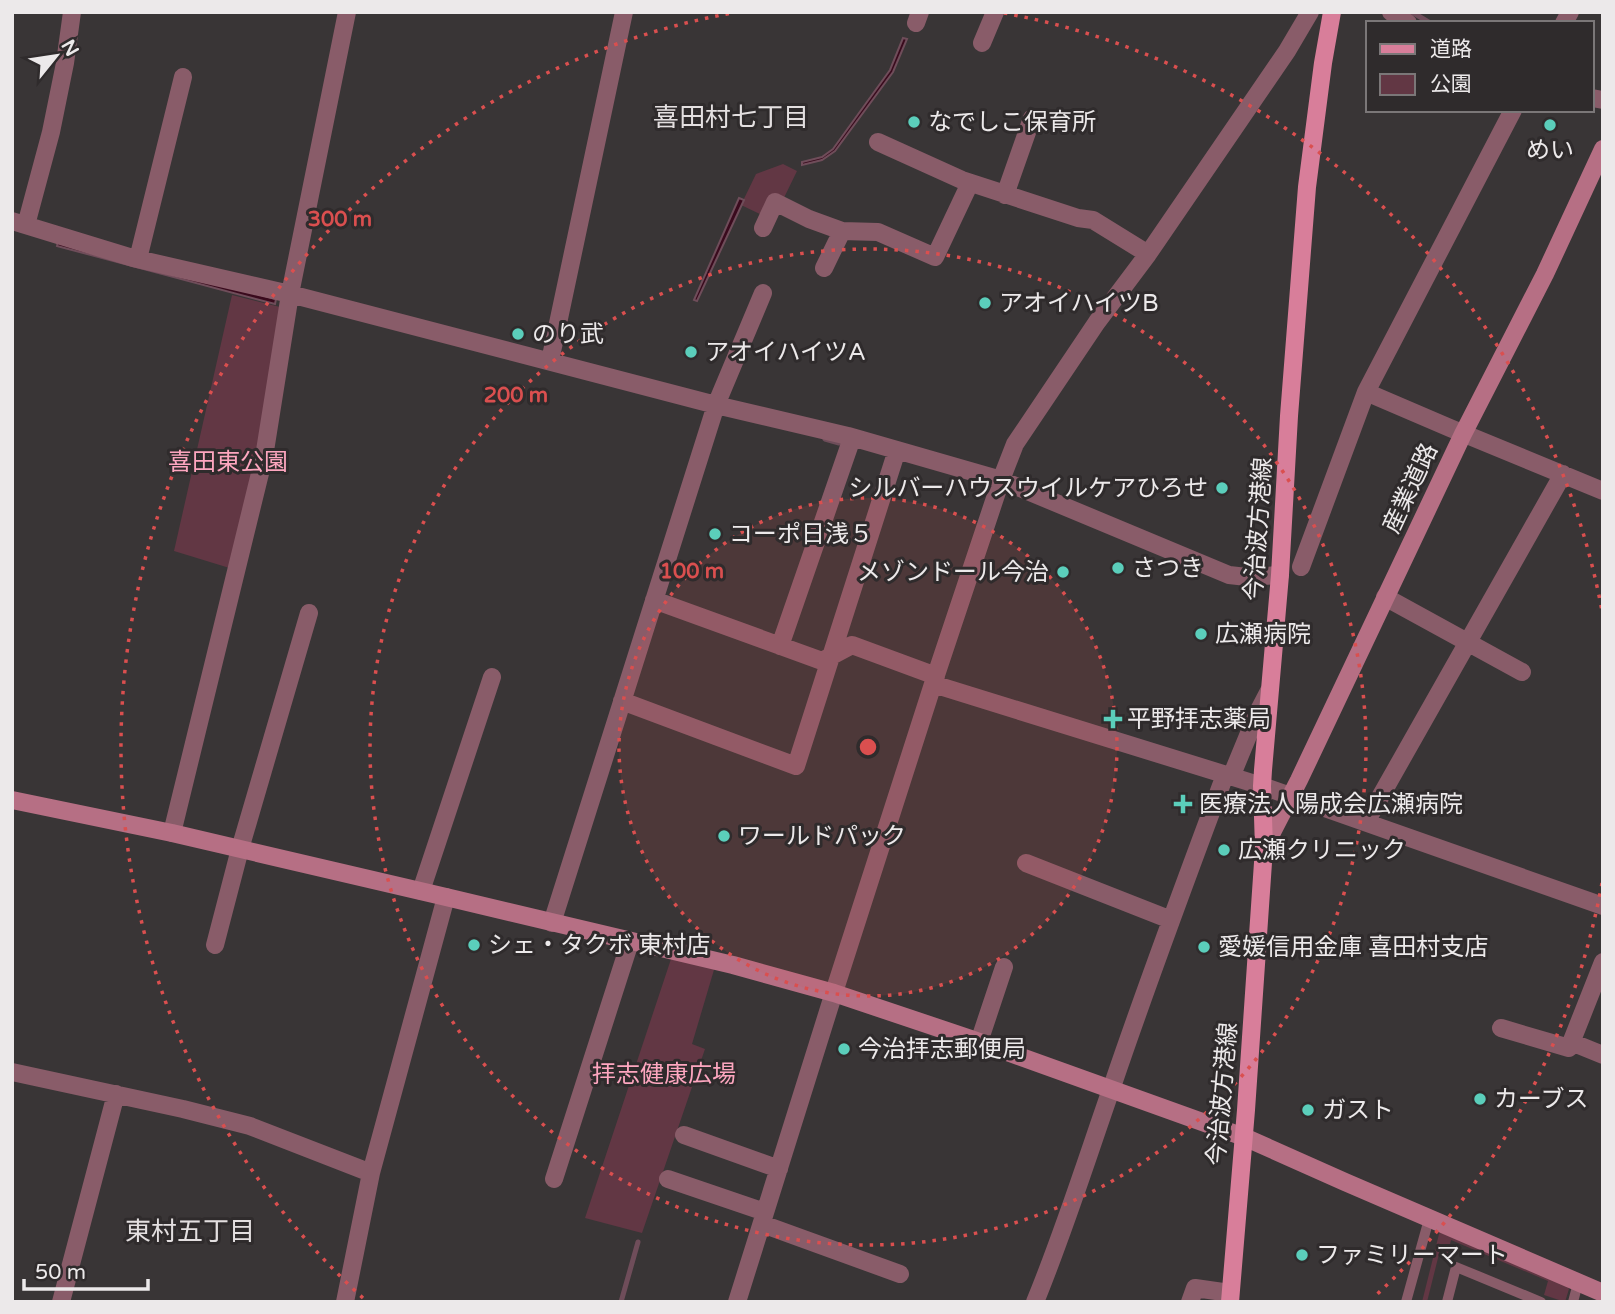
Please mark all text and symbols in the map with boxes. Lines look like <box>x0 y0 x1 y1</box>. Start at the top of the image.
north arrow <box>21 21 91 91</box>
legend <box>1366 21 1594 112</box>
text: N <box>57 36 83 60</box>
text: 道路 <box>1430 37 1472 62</box>
text: 公園 <box>1430 72 1472 97</box>
district label: 喜田村七丁目 <box>653 102 809 133</box>
place label: なでしこ保育所 <box>928 108 1096 137</box>
marker: なでしこ保育所 <box>906 114 922 130</box>
marker: めい <box>1542 117 1558 133</box>
place label: めい <box>1526 136 1574 165</box>
text: 300 m <box>308 207 372 232</box>
place label: アオイハイツB <box>999 289 1159 318</box>
marker: アオイハイツB <box>977 295 993 311</box>
place label: のり武 <box>532 320 604 349</box>
marker: のり武 <box>510 326 526 342</box>
place label: アオイハイツA <box>705 338 866 367</box>
marker: アオイハイツA <box>683 344 699 360</box>
text: 200 m <box>484 383 548 408</box>
street label: 産業道路 <box>1377 439 1444 538</box>
park label: 喜田東公園 <box>168 448 288 477</box>
street label: 今治波方港線 <box>1239 456 1278 602</box>
place label: シルバーハウスウイルケアひろせ <box>848 474 1208 503</box>
marker: シルバーハウスウイルケアひろせ <box>1214 480 1230 496</box>
place label: コーポ日浅５ <box>729 520 873 549</box>
marker: コーポ日浅５ <box>707 526 723 542</box>
place label: さつき <box>1132 554 1204 583</box>
place label: メゾンドール今治 <box>857 558 1049 587</box>
text: 100 m <box>660 559 724 584</box>
marker: さつき <box>1110 560 1126 576</box>
marker: メゾンドール今治 <box>1055 564 1071 580</box>
place label: 広瀬病院 <box>1215 620 1311 649</box>
marker: 広瀬病院 <box>1193 626 1209 642</box>
place label: 平野拝志薬局 <box>1127 705 1271 734</box>
marker: 平野拝志薬局 <box>1105 711 1121 727</box>
centre of rings <box>856 735 880 759</box>
place label: 医療法人陽成会広瀬病院 <box>1199 790 1463 819</box>
marker: 医療法人陽成会広瀬病院 <box>1173 794 1193 814</box>
place label: ワールドパック <box>738 822 906 851</box>
marker: ワールドパック <box>716 828 732 844</box>
place label: 広瀬クリニック <box>1238 836 1406 865</box>
marker: 広瀬クリニック <box>1216 842 1232 858</box>
place label: シェ・タクボ 東村店 <box>488 931 710 960</box>
place label: 愛媛信用金庫 喜田村支店 <box>1218 933 1488 962</box>
marker: シェ・タクボ 東村店 <box>466 937 482 953</box>
marker: 愛媛信用金庫 喜田村支店 <box>1196 939 1212 955</box>
street label: 今治波方港線 <box>1202 1021 1243 1167</box>
place label: 今治拝志郵便局 <box>858 1035 1026 1064</box>
marker: 今治拝志郵便局 <box>836 1041 852 1057</box>
park label: 拝志健康広場 <box>592 1060 736 1089</box>
place label: カーブス <box>1494 1085 1589 1114</box>
marker: カーブス <box>1472 1091 1488 1107</box>
place label: ガスト <box>1322 1096 1394 1125</box>
marker: ガスト <box>1300 1102 1316 1118</box>
district label: 東村五丁目 <box>125 1216 255 1247</box>
place label: ファミリーマート <box>1316 1241 1508 1270</box>
marker: ファミリーマート <box>1294 1247 1310 1263</box>
scale bar <box>24 1248 149 1292</box>
text: 50 m <box>35 1260 86 1285</box>

